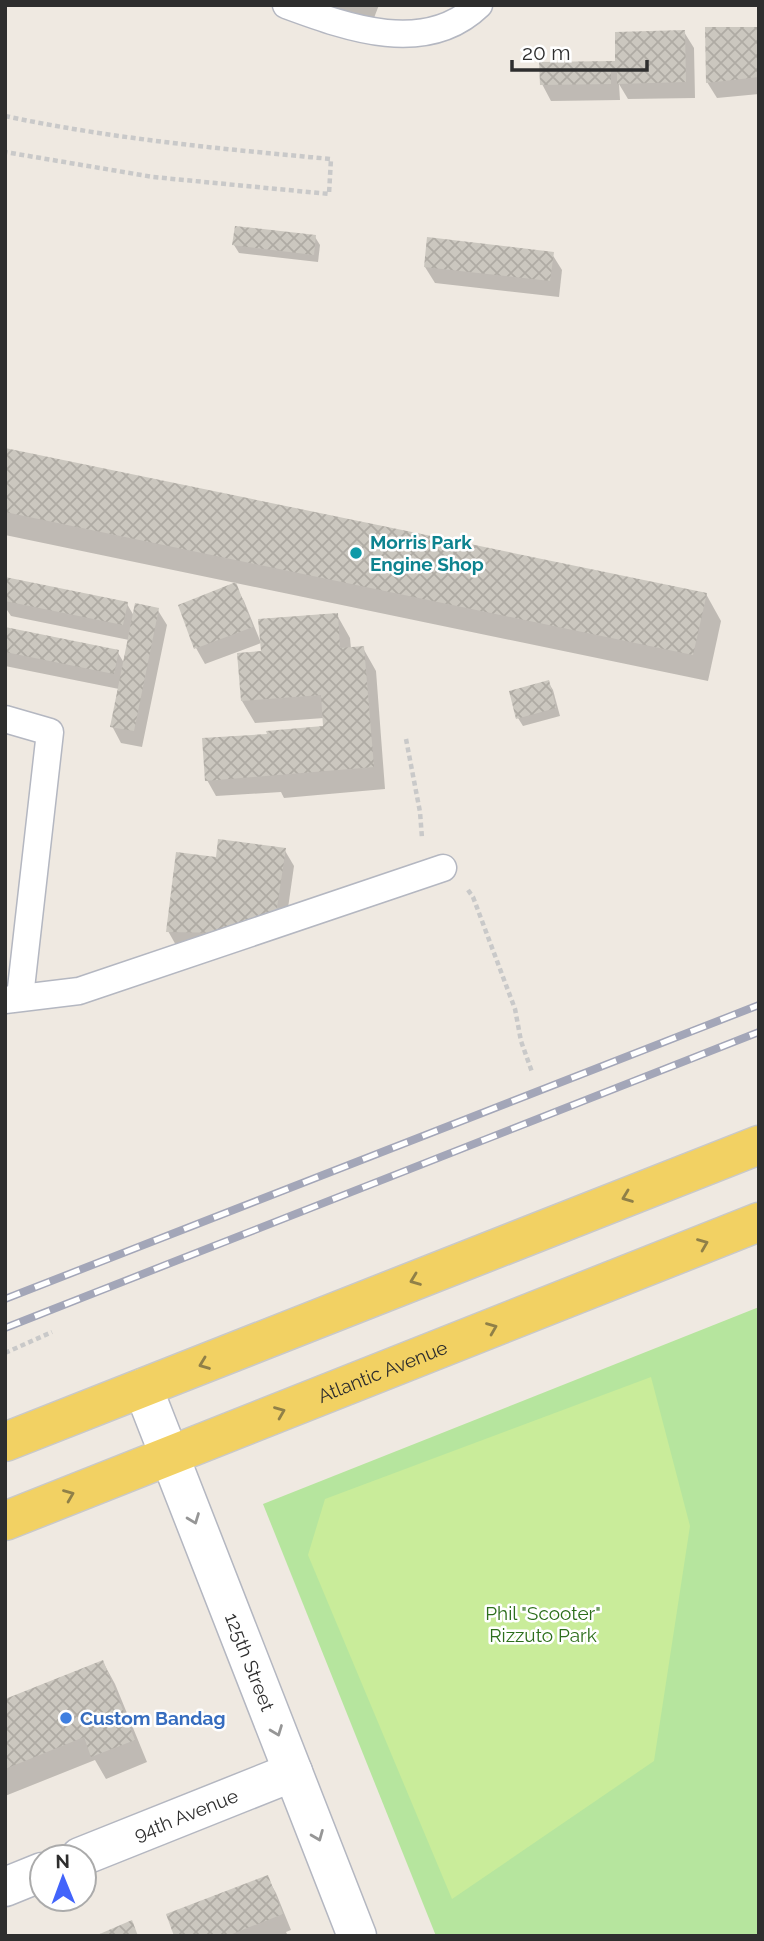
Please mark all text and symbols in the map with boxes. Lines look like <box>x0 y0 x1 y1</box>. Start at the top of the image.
scale bar <box>512 28 647 72</box>
text: 20 m <box>522 40 570 65</box>
place label: Morris Park Engine Shop <box>370 531 484 575</box>
marker: Morris Park Engine Shop <box>348 545 364 561</box>
one-way arrow <box>621 1189 633 1203</box>
one-way arrow <box>697 1239 709 1253</box>
one-way arrow <box>410 1272 422 1286</box>
one-way arrow <box>485 1322 497 1336</box>
street label: Atlantic Avenue <box>315 1336 450 1407</box>
one-way arrow <box>198 1355 210 1369</box>
one-way arrow <box>274 1406 286 1420</box>
one-way arrow <box>62 1490 74 1504</box>
one-way arrow <box>186 1513 200 1525</box>
park label: Phil "Scooter" Rizzuto Park <box>485 1602 601 1646</box>
street label: 125th Street <box>221 1610 279 1715</box>
place label: Custom Bandag <box>80 1707 226 1729</box>
marker: Custom Bandag <box>58 1710 74 1726</box>
one-way arrow <box>268 1725 282 1737</box>
street label: 94th Avenue <box>131 1784 241 1845</box>
one-way arrow <box>309 1829 323 1841</box>
north arrow <box>28 1843 98 1913</box>
text: N <box>55 1850 70 1872</box>

